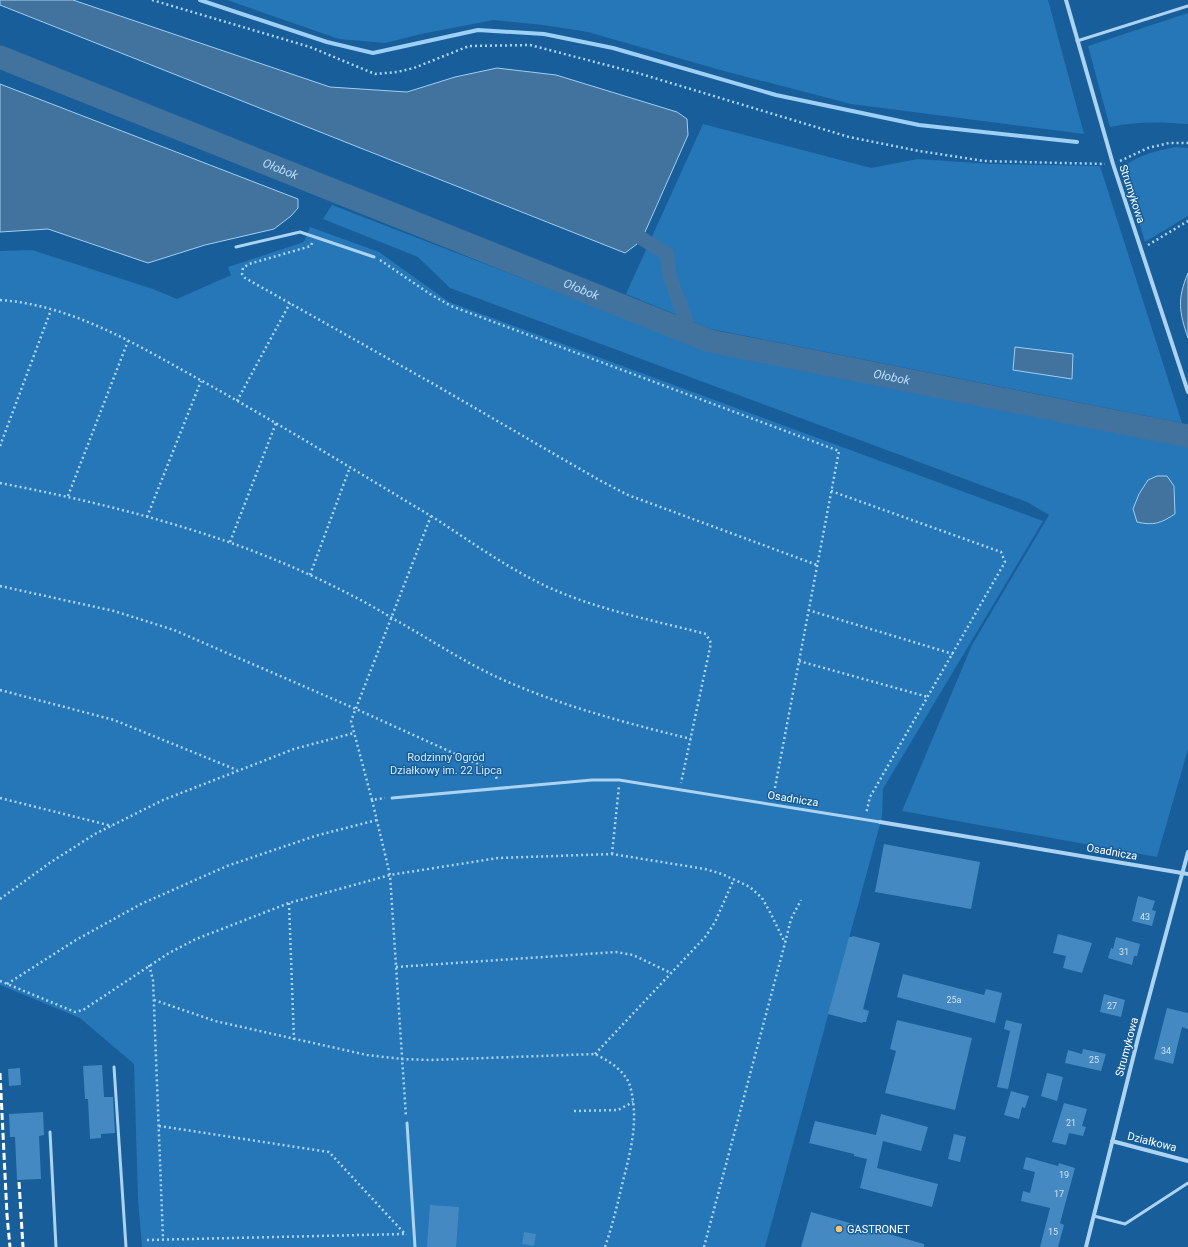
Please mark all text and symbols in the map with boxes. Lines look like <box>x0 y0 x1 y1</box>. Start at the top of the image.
water label: Ołobok <box>261 156 301 183</box>
street label: Strumykowa <box>1116 163 1148 225</box>
water label: Ołobok <box>561 276 602 303</box>
water label: Ołobok <box>872 367 912 388</box>
park label: Rodzinny Ogród Działkowy im. 22 Lipca <box>390 751 502 777</box>
street label: Osadnicza <box>767 789 819 809</box>
street label: Osadnicza <box>1086 841 1138 863</box>
house number: 43 <box>1140 912 1150 922</box>
house number: 31 <box>1119 947 1129 957</box>
house number: 25a <box>946 995 962 1005</box>
house number: 27 <box>1107 1001 1117 1011</box>
street label: Strumykowa <box>1113 1016 1141 1078</box>
house number: 34 <box>1161 1046 1171 1056</box>
house number: 25 <box>1089 1055 1099 1065</box>
house number: 21 <box>1066 1118 1076 1128</box>
street label: Działkowa <box>1126 1130 1178 1154</box>
house number: 19 <box>1059 1170 1069 1180</box>
house number: 17 <box>1054 1189 1064 1199</box>
place label: GASTRONET <box>847 1223 910 1236</box>
marker: GASTRONET <box>834 1224 844 1234</box>
house number: 15 <box>1048 1227 1058 1237</box>

